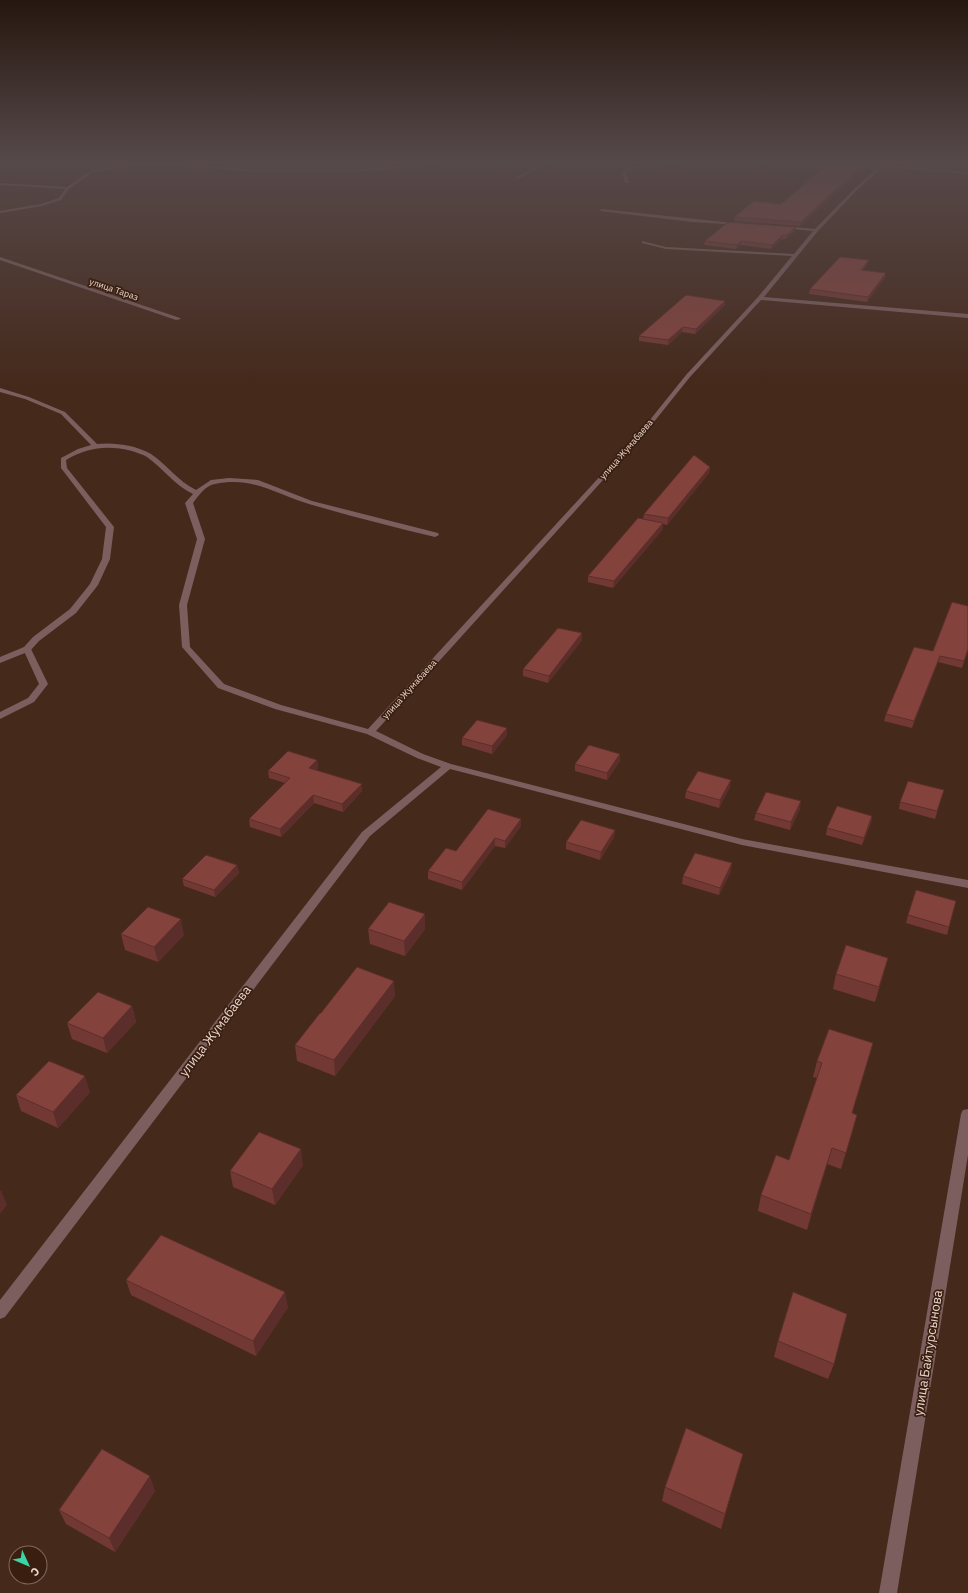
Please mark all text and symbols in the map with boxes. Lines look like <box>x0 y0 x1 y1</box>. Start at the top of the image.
street label: улица Тараз <box>88 276 140 302</box>
street label: улица Жумабаева <box>597 417 655 481</box>
street label: улица Жумабаева <box>380 657 439 721</box>
street label: улица Жумабаева <box>175 982 255 1080</box>
street label: улица Байтурсынова <box>910 1289 946 1417</box>
north arrow <box>8 1545 48 1585</box>
text: С <box>28 1565 43 1579</box>

